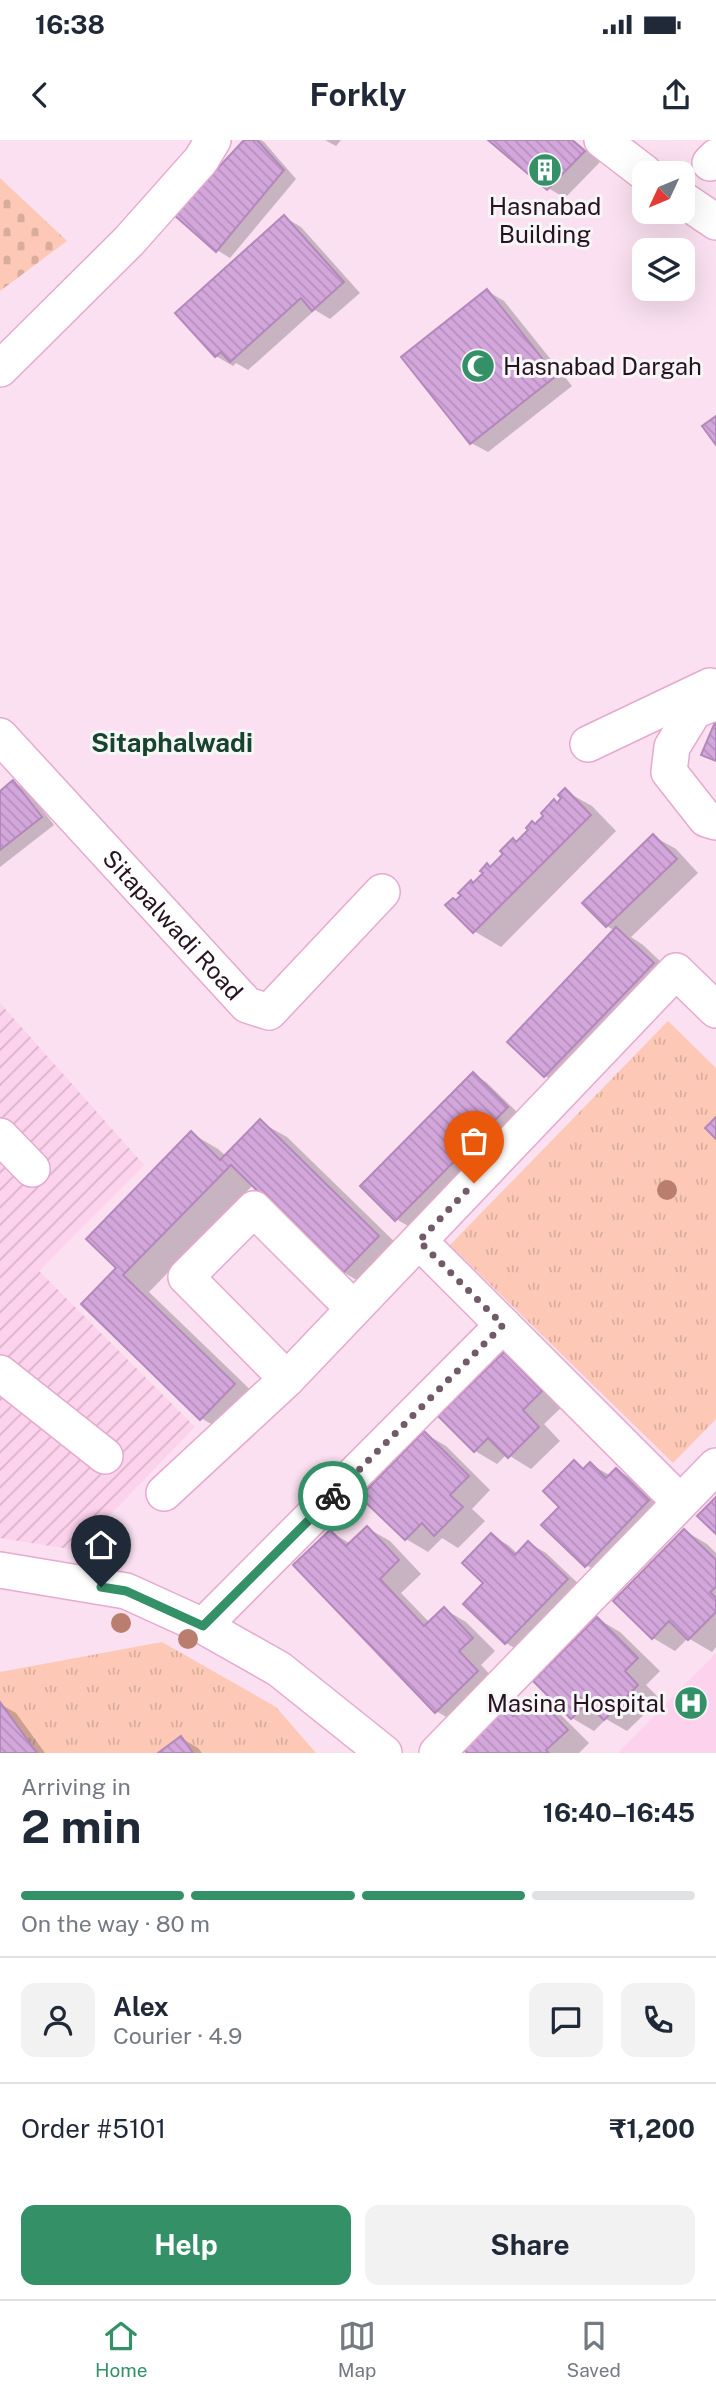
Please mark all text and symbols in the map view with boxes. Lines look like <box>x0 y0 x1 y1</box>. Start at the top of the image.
text: 16:38 <box>35 9 105 40</box>
icon: back <box>21 76 59 114</box>
text: Forkly <box>310 76 406 113</box>
icon: share <box>657 76 695 114</box>
building icon: Hasnabad Building <box>526 151 564 189</box>
north arrow <box>632 161 695 224</box>
map controls <box>632 161 695 301</box>
place label: Hasnabad Building <box>489 192 601 248</box>
button: layers <box>632 238 695 301</box>
mosque icon: Hasnabad Dargah <box>459 347 497 385</box>
place label: Hasnabad Dargah <box>503 352 702 380</box>
district label: Sitaphalwadi <box>91 727 253 758</box>
street label: Sitapalwadi Road <box>97 844 249 1005</box>
pin <box>444 1111 504 1183</box>
icon: bag <box>455 1122 493 1160</box>
courier <box>298 1461 368 1531</box>
icon: bike <box>314 1477 352 1515</box>
pin <box>71 1515 131 1587</box>
icon: home <box>82 1526 120 1564</box>
hospital icon: Masina Hospital <box>672 1684 710 1722</box>
place label: Masina Hospital <box>487 1689 666 1717</box>
text: Arriving in <box>21 1773 131 1800</box>
text: 16:40–16:45 <box>543 1797 695 1828</box>
text: 2 min <box>21 1799 141 1853</box>
text: On the way · 80 m <box>21 1910 210 1937</box>
button: person <box>21 1983 95 2057</box>
button: chat <box>529 1983 603 2057</box>
button: phone <box>621 1983 695 2057</box>
text: Alex <box>113 1991 169 2022</box>
text: Courier · 4.9 <box>113 2022 242 2049</box>
text: Order #5101 <box>21 2113 166 2144</box>
text: ₹1,200 <box>609 2113 695 2144</box>
button: Help <box>21 2205 351 2285</box>
button: Share <box>365 2205 695 2285</box>
tab: Home <box>95 2317 147 2381</box>
tab: Map <box>338 2317 376 2381</box>
tab: Saved <box>567 2317 621 2381</box>

